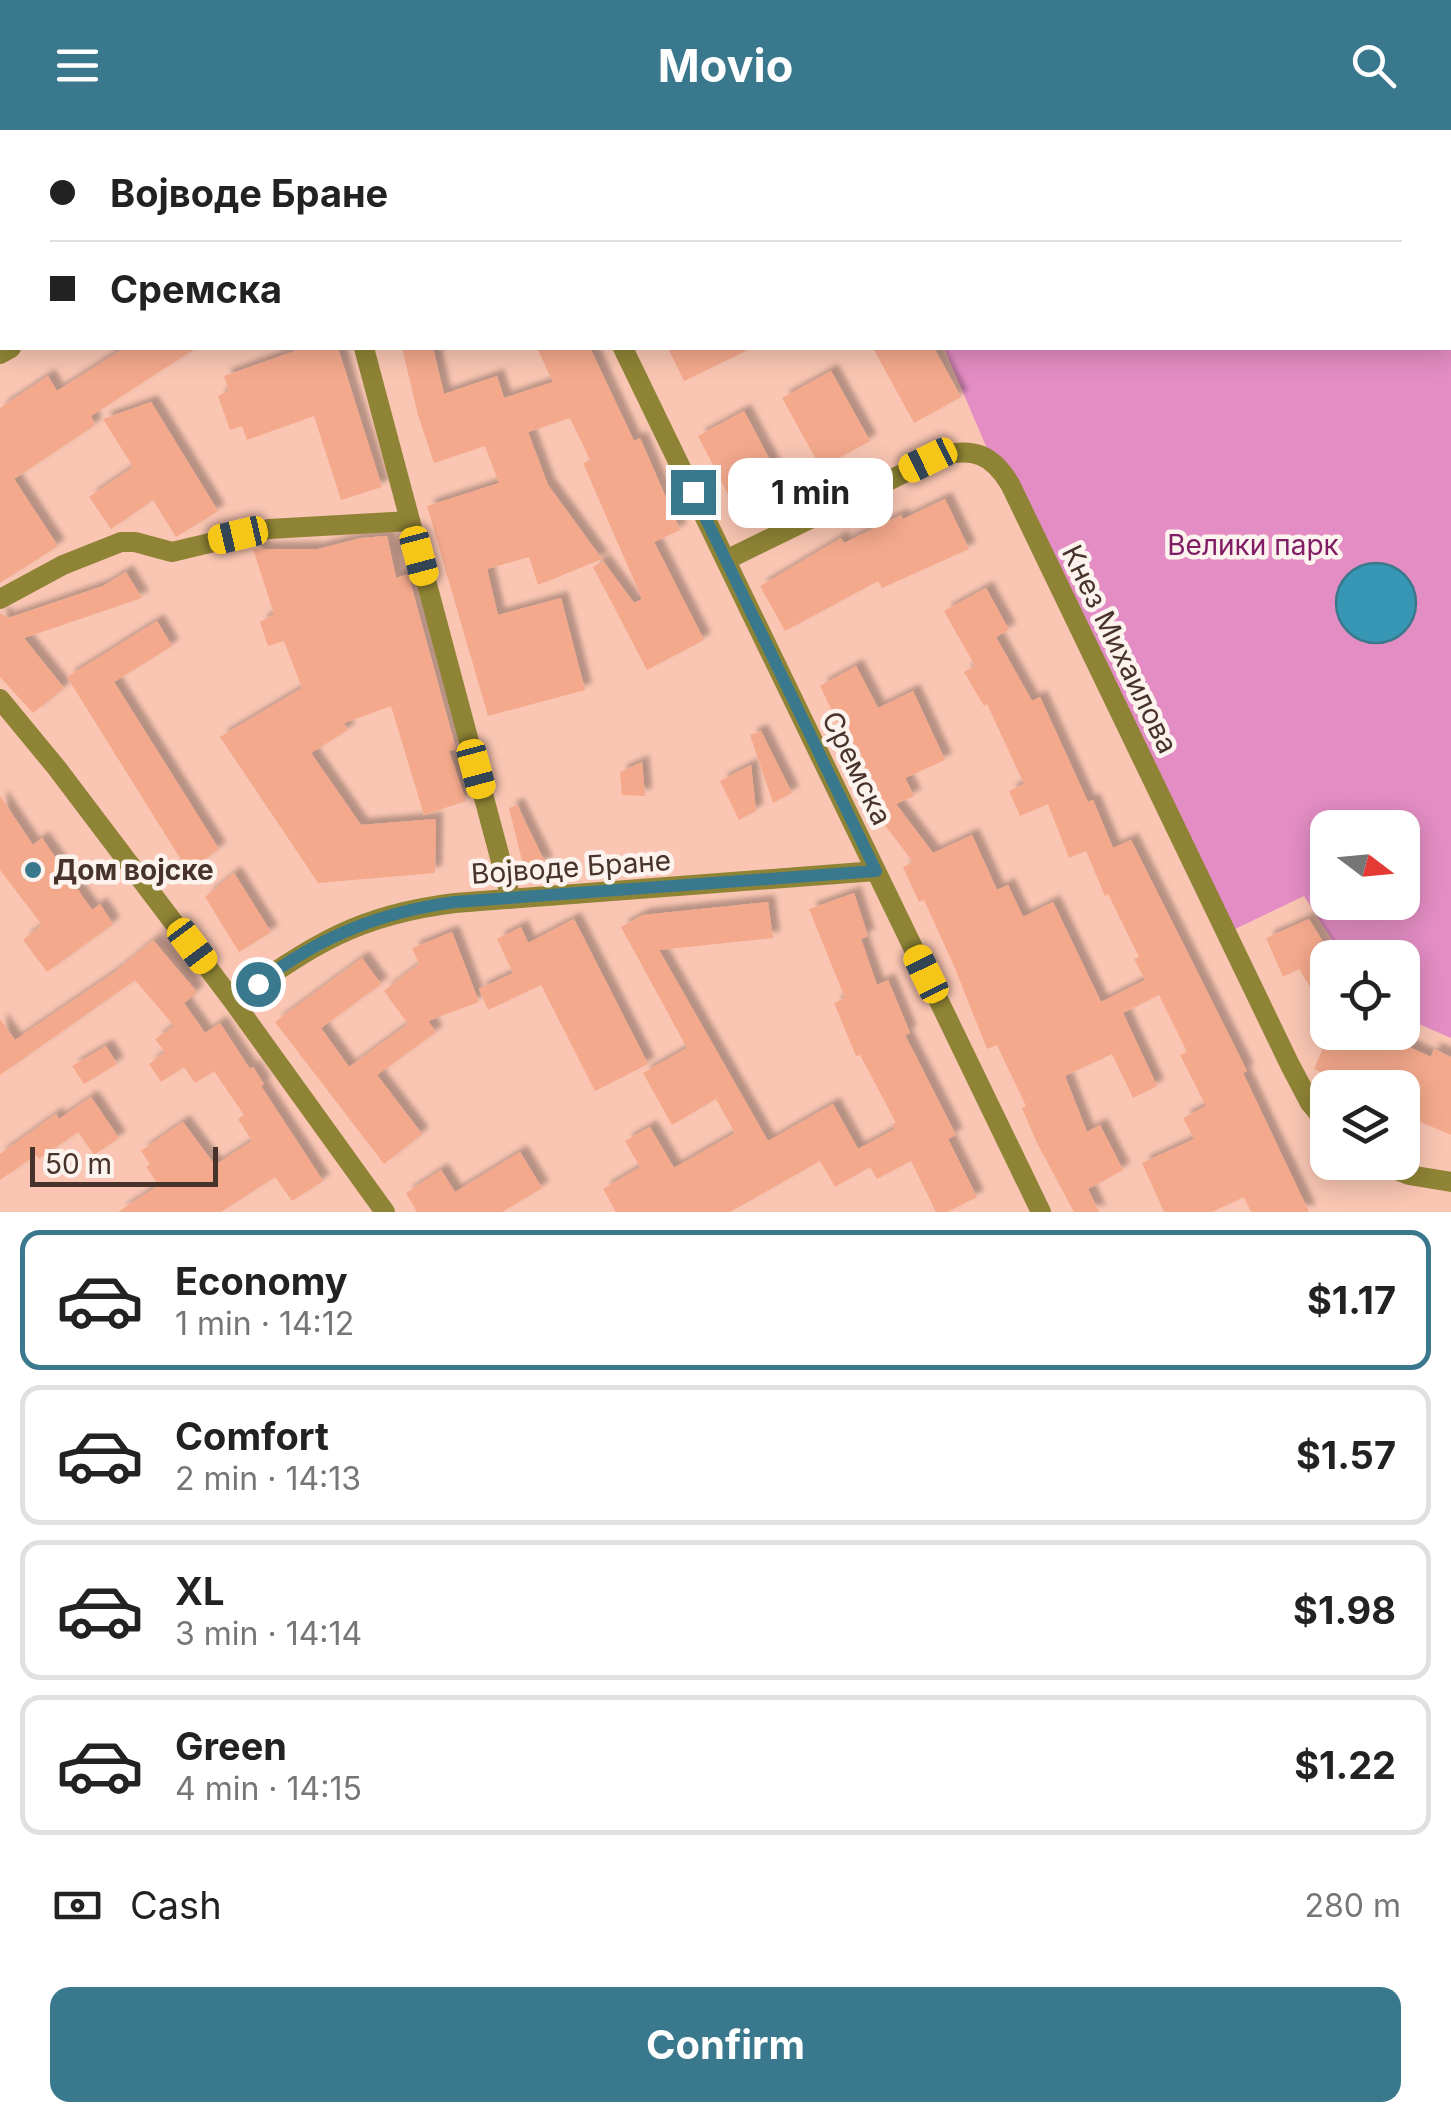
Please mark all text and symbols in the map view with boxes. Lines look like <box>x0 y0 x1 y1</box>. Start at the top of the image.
icon: menu <box>50 38 105 93</box>
text: Movio <box>658 38 793 93</box>
icon: search <box>1346 38 1401 93</box>
text: Војводе Бране <box>110 170 388 216</box>
text: Сремска <box>110 266 282 312</box>
car <box>894 433 962 487</box>
callout: 1 min <box>728 457 893 527</box>
route end <box>671 470 716 515</box>
text: 1 min <box>771 473 850 512</box>
car <box>205 514 271 556</box>
car <box>397 523 441 589</box>
park label: Велики парк <box>1167 528 1339 562</box>
street label: Кнез Михаилова <box>1055 539 1185 759</box>
street label: Сремска <box>815 706 899 830</box>
car <box>454 736 498 802</box>
north arrow <box>1310 810 1420 920</box>
map controls <box>1310 810 1420 1180</box>
street label: Војводе Бране <box>470 843 672 891</box>
place label: Дом војске <box>53 853 214 887</box>
marker: Дом војске <box>22 859 44 881</box>
car <box>162 913 222 979</box>
car <box>899 940 953 1008</box>
button: locate <box>1310 940 1420 1050</box>
route start <box>236 962 281 1007</box>
button: layers <box>1310 1070 1420 1180</box>
scale bar <box>30 1142 218 1186</box>
text: 50 m <box>45 1147 112 1181</box>
icon: car <box>55 1255 145 1345</box>
text: Economy <box>175 1258 348 1304</box>
text: $1.17 <box>1307 1277 1396 1323</box>
text: 1 min · 14:12 <box>175 1304 354 1343</box>
icon: car <box>55 1410 145 1500</box>
text: Comfort <box>175 1413 329 1459</box>
text: $1.57 <box>1296 1432 1396 1478</box>
text: 2 min · 14:13 <box>175 1459 361 1498</box>
icon: car <box>55 1565 145 1655</box>
text: XL <box>175 1568 225 1614</box>
text: $1.98 <box>1293 1587 1396 1633</box>
text: 3 min · 14:14 <box>175 1614 362 1653</box>
icon: car <box>55 1720 145 1810</box>
text: Green <box>175 1723 287 1769</box>
text: $1.22 <box>1294 1742 1396 1788</box>
text: 4 min · 14:15 <box>175 1769 362 1808</box>
icon: cash <box>50 1878 105 1933</box>
text: Cash <box>130 1882 222 1928</box>
text: 280 m <box>1304 1886 1401 1925</box>
button: Confirm <box>50 1987 1401 2102</box>

